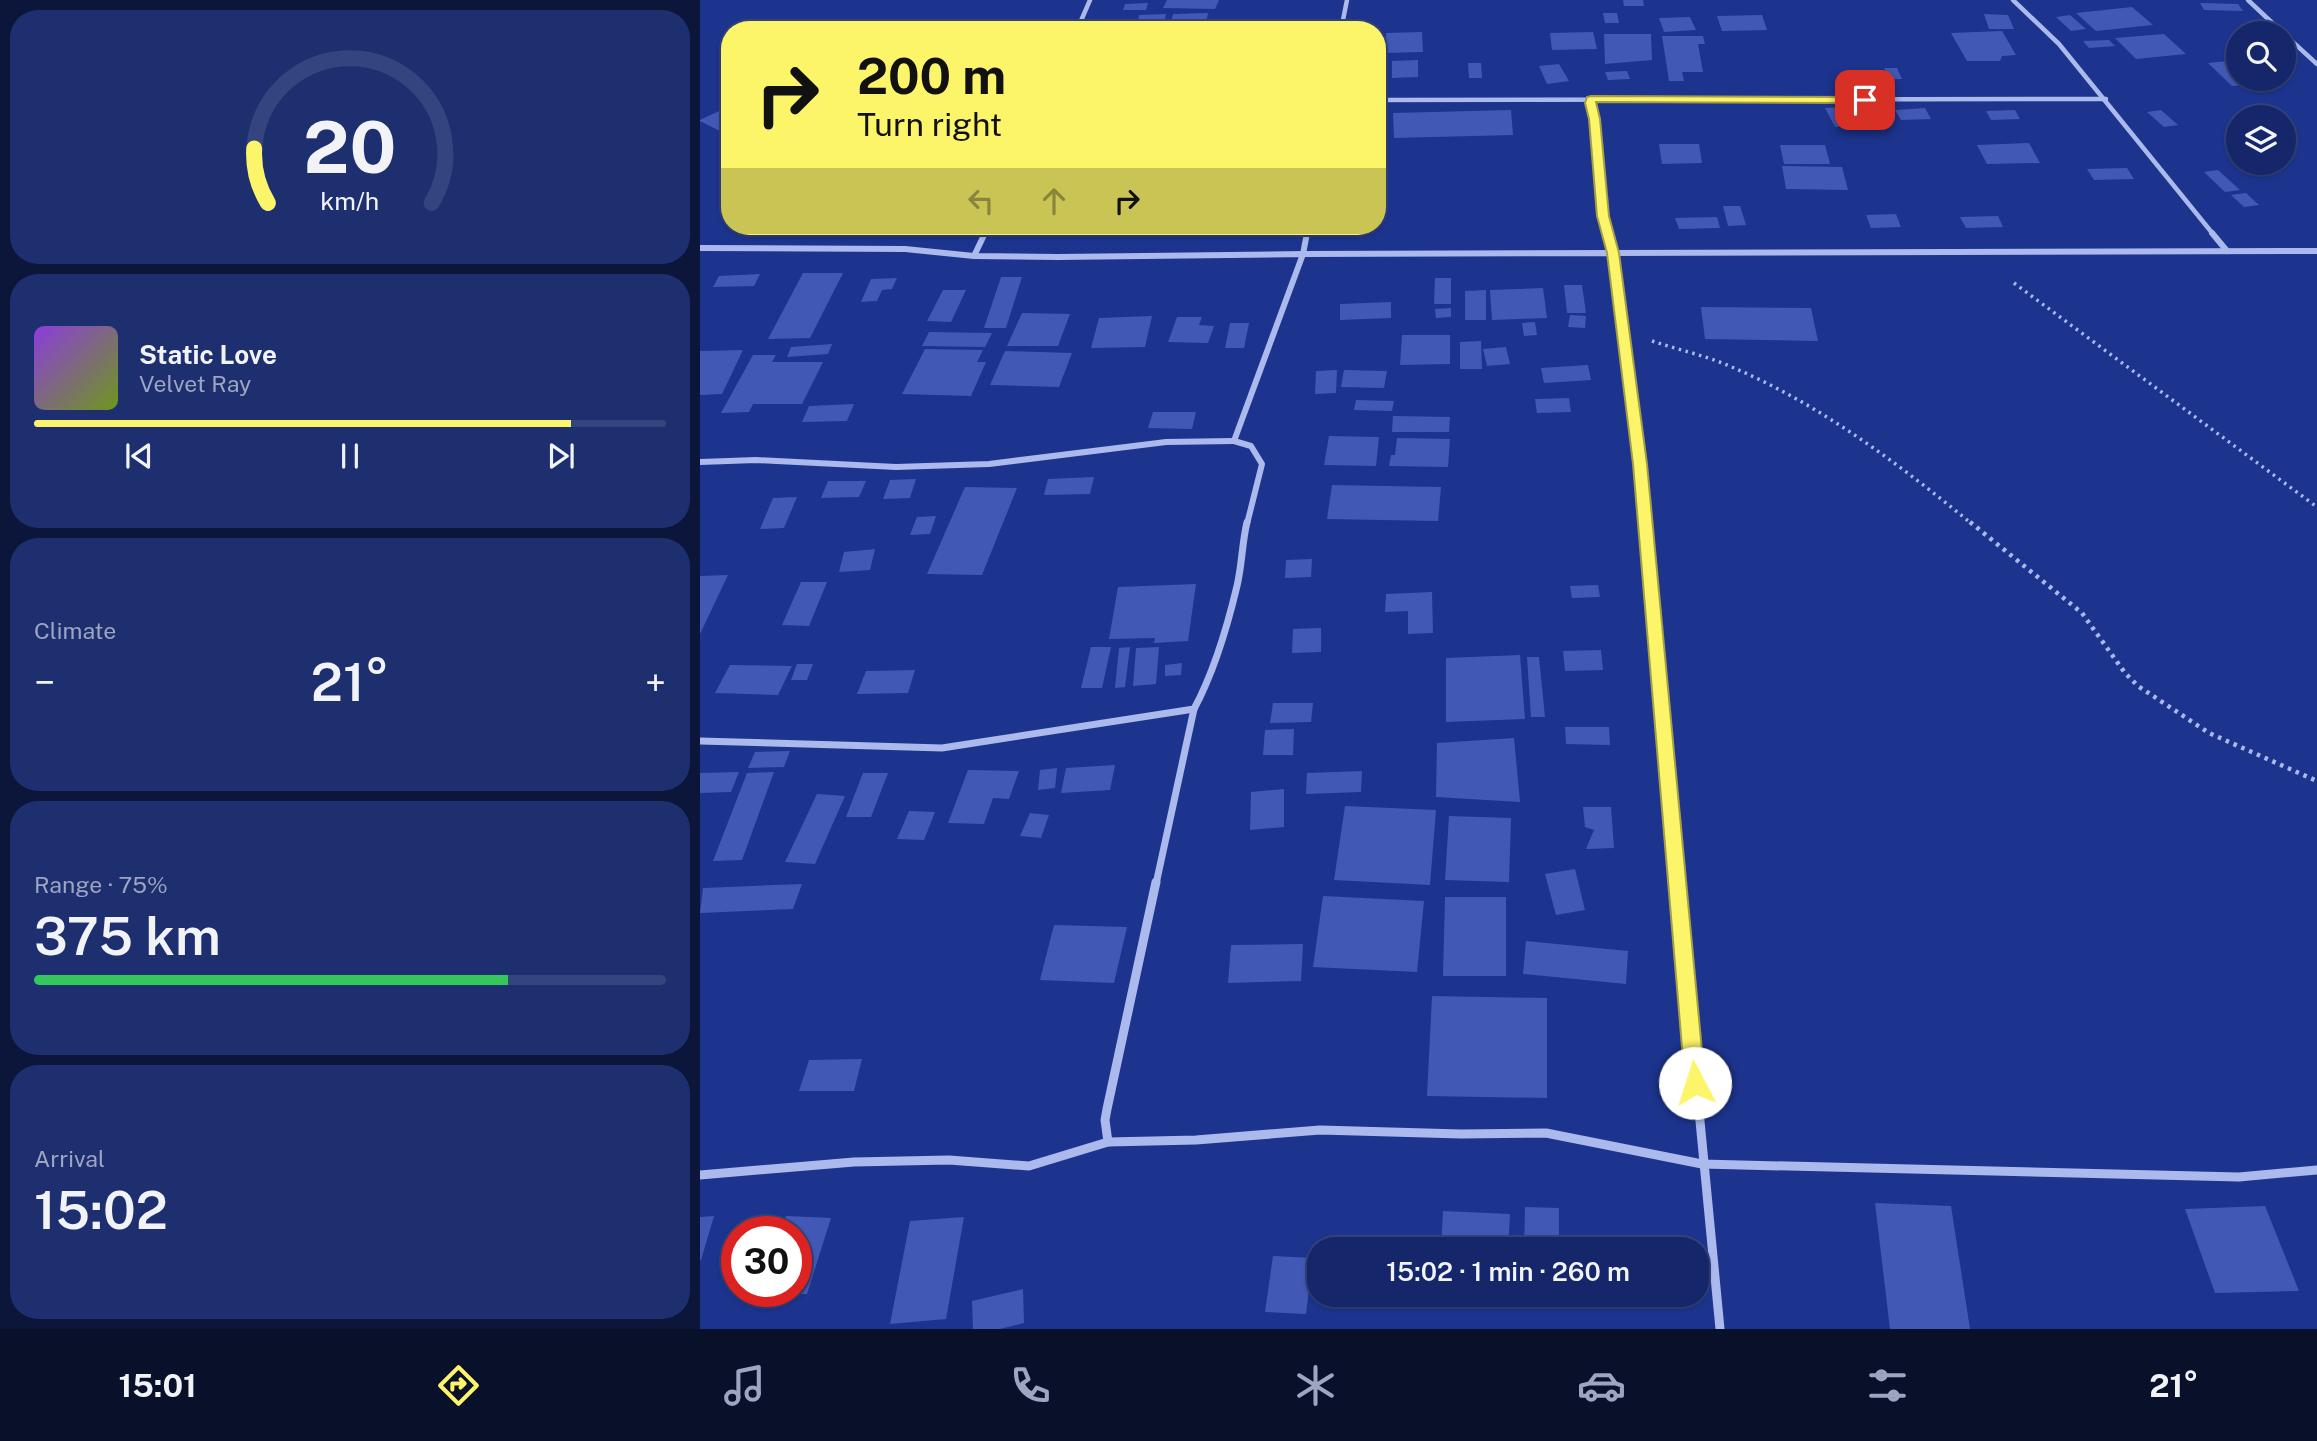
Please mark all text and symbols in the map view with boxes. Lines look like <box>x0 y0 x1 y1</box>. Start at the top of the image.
map controls <box>2226 21 2296 175</box>
button: search <box>2226 21 2296 91</box>
text: 200 m <box>857 47 1006 105</box>
icon: right <box>742 49 833 140</box>
pin <box>1835 70 1895 130</box>
icon: arrive <box>1846 81 1884 119</box>
text: 20 <box>303 104 397 189</box>
button: layers <box>2226 105 2296 175</box>
text: Turn right <box>857 106 1002 143</box>
icon: left <box>962 182 1000 220</box>
icon: ahead <box>1035 182 1073 220</box>
icon: right <box>1108 182 1146 220</box>
text: km/h <box>321 186 379 216</box>
text: Static Love <box>139 339 277 370</box>
text: Velvet Ray <box>139 370 251 397</box>
icon: previous <box>120 437 158 475</box>
icon: pause <box>331 437 369 475</box>
icon: next <box>542 437 580 475</box>
text: Climate <box>34 617 116 644</box>
text: 21° <box>311 652 389 713</box>
text: − <box>34 660 55 705</box>
text: + <box>645 660 666 705</box>
text: Range · 75% <box>34 871 168 898</box>
text: 375 km <box>34 906 221 967</box>
position arrow <box>1658 1046 1732 1120</box>
text: Arrival <box>34 1145 105 1172</box>
text: 15:02 <box>34 1180 168 1241</box>
speed limit sign: 30 <box>721 1216 812 1307</box>
text: 15:02 · 1 min · 260 m <box>1386 1256 1630 1287</box>
icon: directions <box>434 1361 483 1410</box>
icon: music <box>720 1361 769 1410</box>
icon: phone <box>1006 1361 1055 1410</box>
icon: climate <box>1291 1361 1340 1410</box>
icon: car <box>1577 1361 1626 1410</box>
icon: filters <box>1863 1361 1912 1410</box>
text: 15:01 <box>118 1367 197 1404</box>
text: 21° <box>2149 1367 2198 1404</box>

